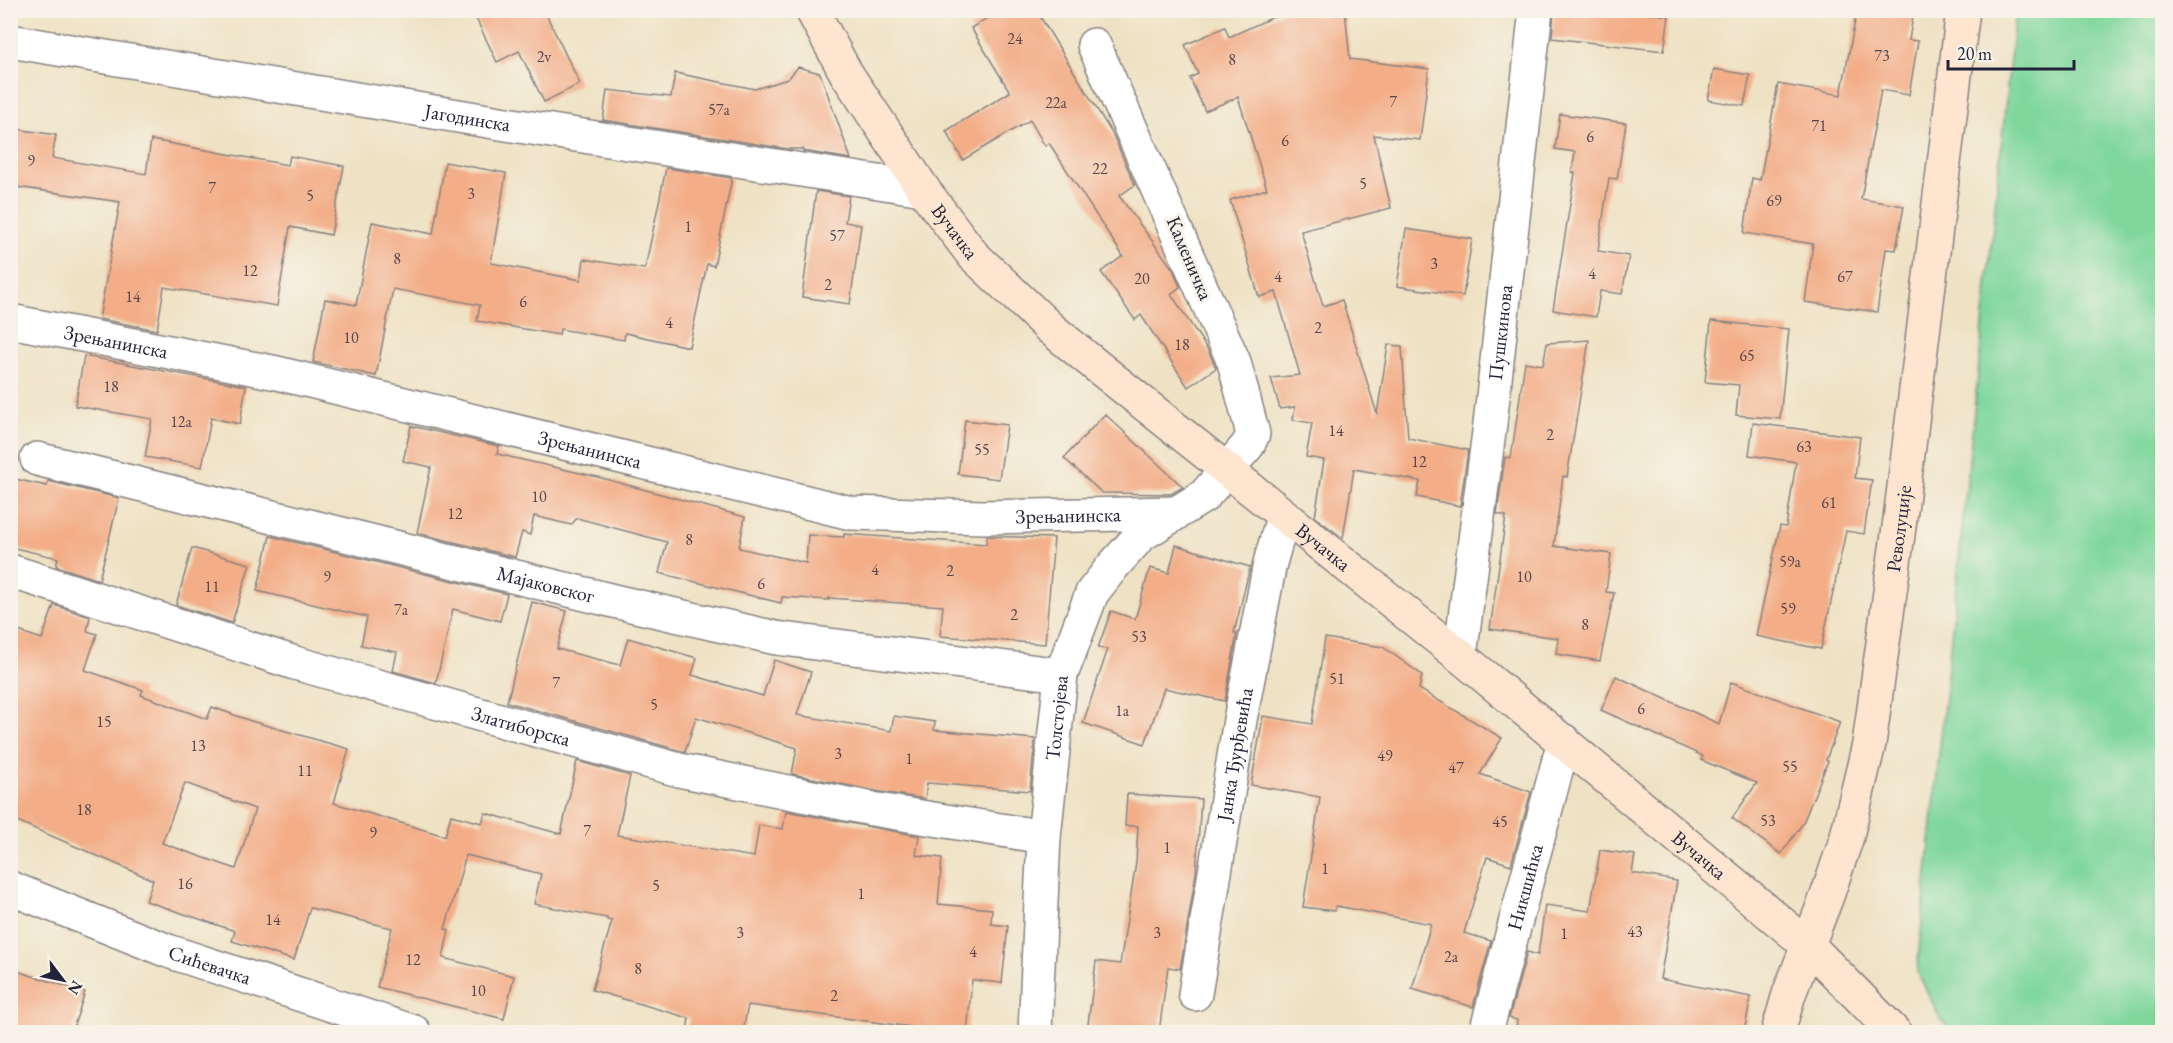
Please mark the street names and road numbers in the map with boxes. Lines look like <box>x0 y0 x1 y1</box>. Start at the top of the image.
street label: Јагодинска <box>421 97 512 138</box>
street label: Вучачка <box>926 198 985 264</box>
street label: Каменичка <box>1161 212 1219 304</box>
street label: Пушкинова <box>1482 283 1518 382</box>
street label: Зрењанинска <box>62 319 170 364</box>
street label: Зрењанинска <box>535 424 644 474</box>
street label: Револуције <box>1880 483 1917 574</box>
street label: Зрењанинска <box>1015 501 1121 529</box>
street label: Вучачка <box>1291 517 1356 577</box>
street label: Мајаковског <box>494 560 597 609</box>
street label: Толстојева <box>1039 674 1074 762</box>
street label: Јанка Ђурђевића <box>1210 685 1259 825</box>
street label: Златиборска <box>469 700 573 752</box>
street label: Вучачка <box>1667 825 1732 885</box>
street label: Никшићка <box>1501 841 1549 933</box>
street label: Сићевачка <box>165 939 254 990</box>

